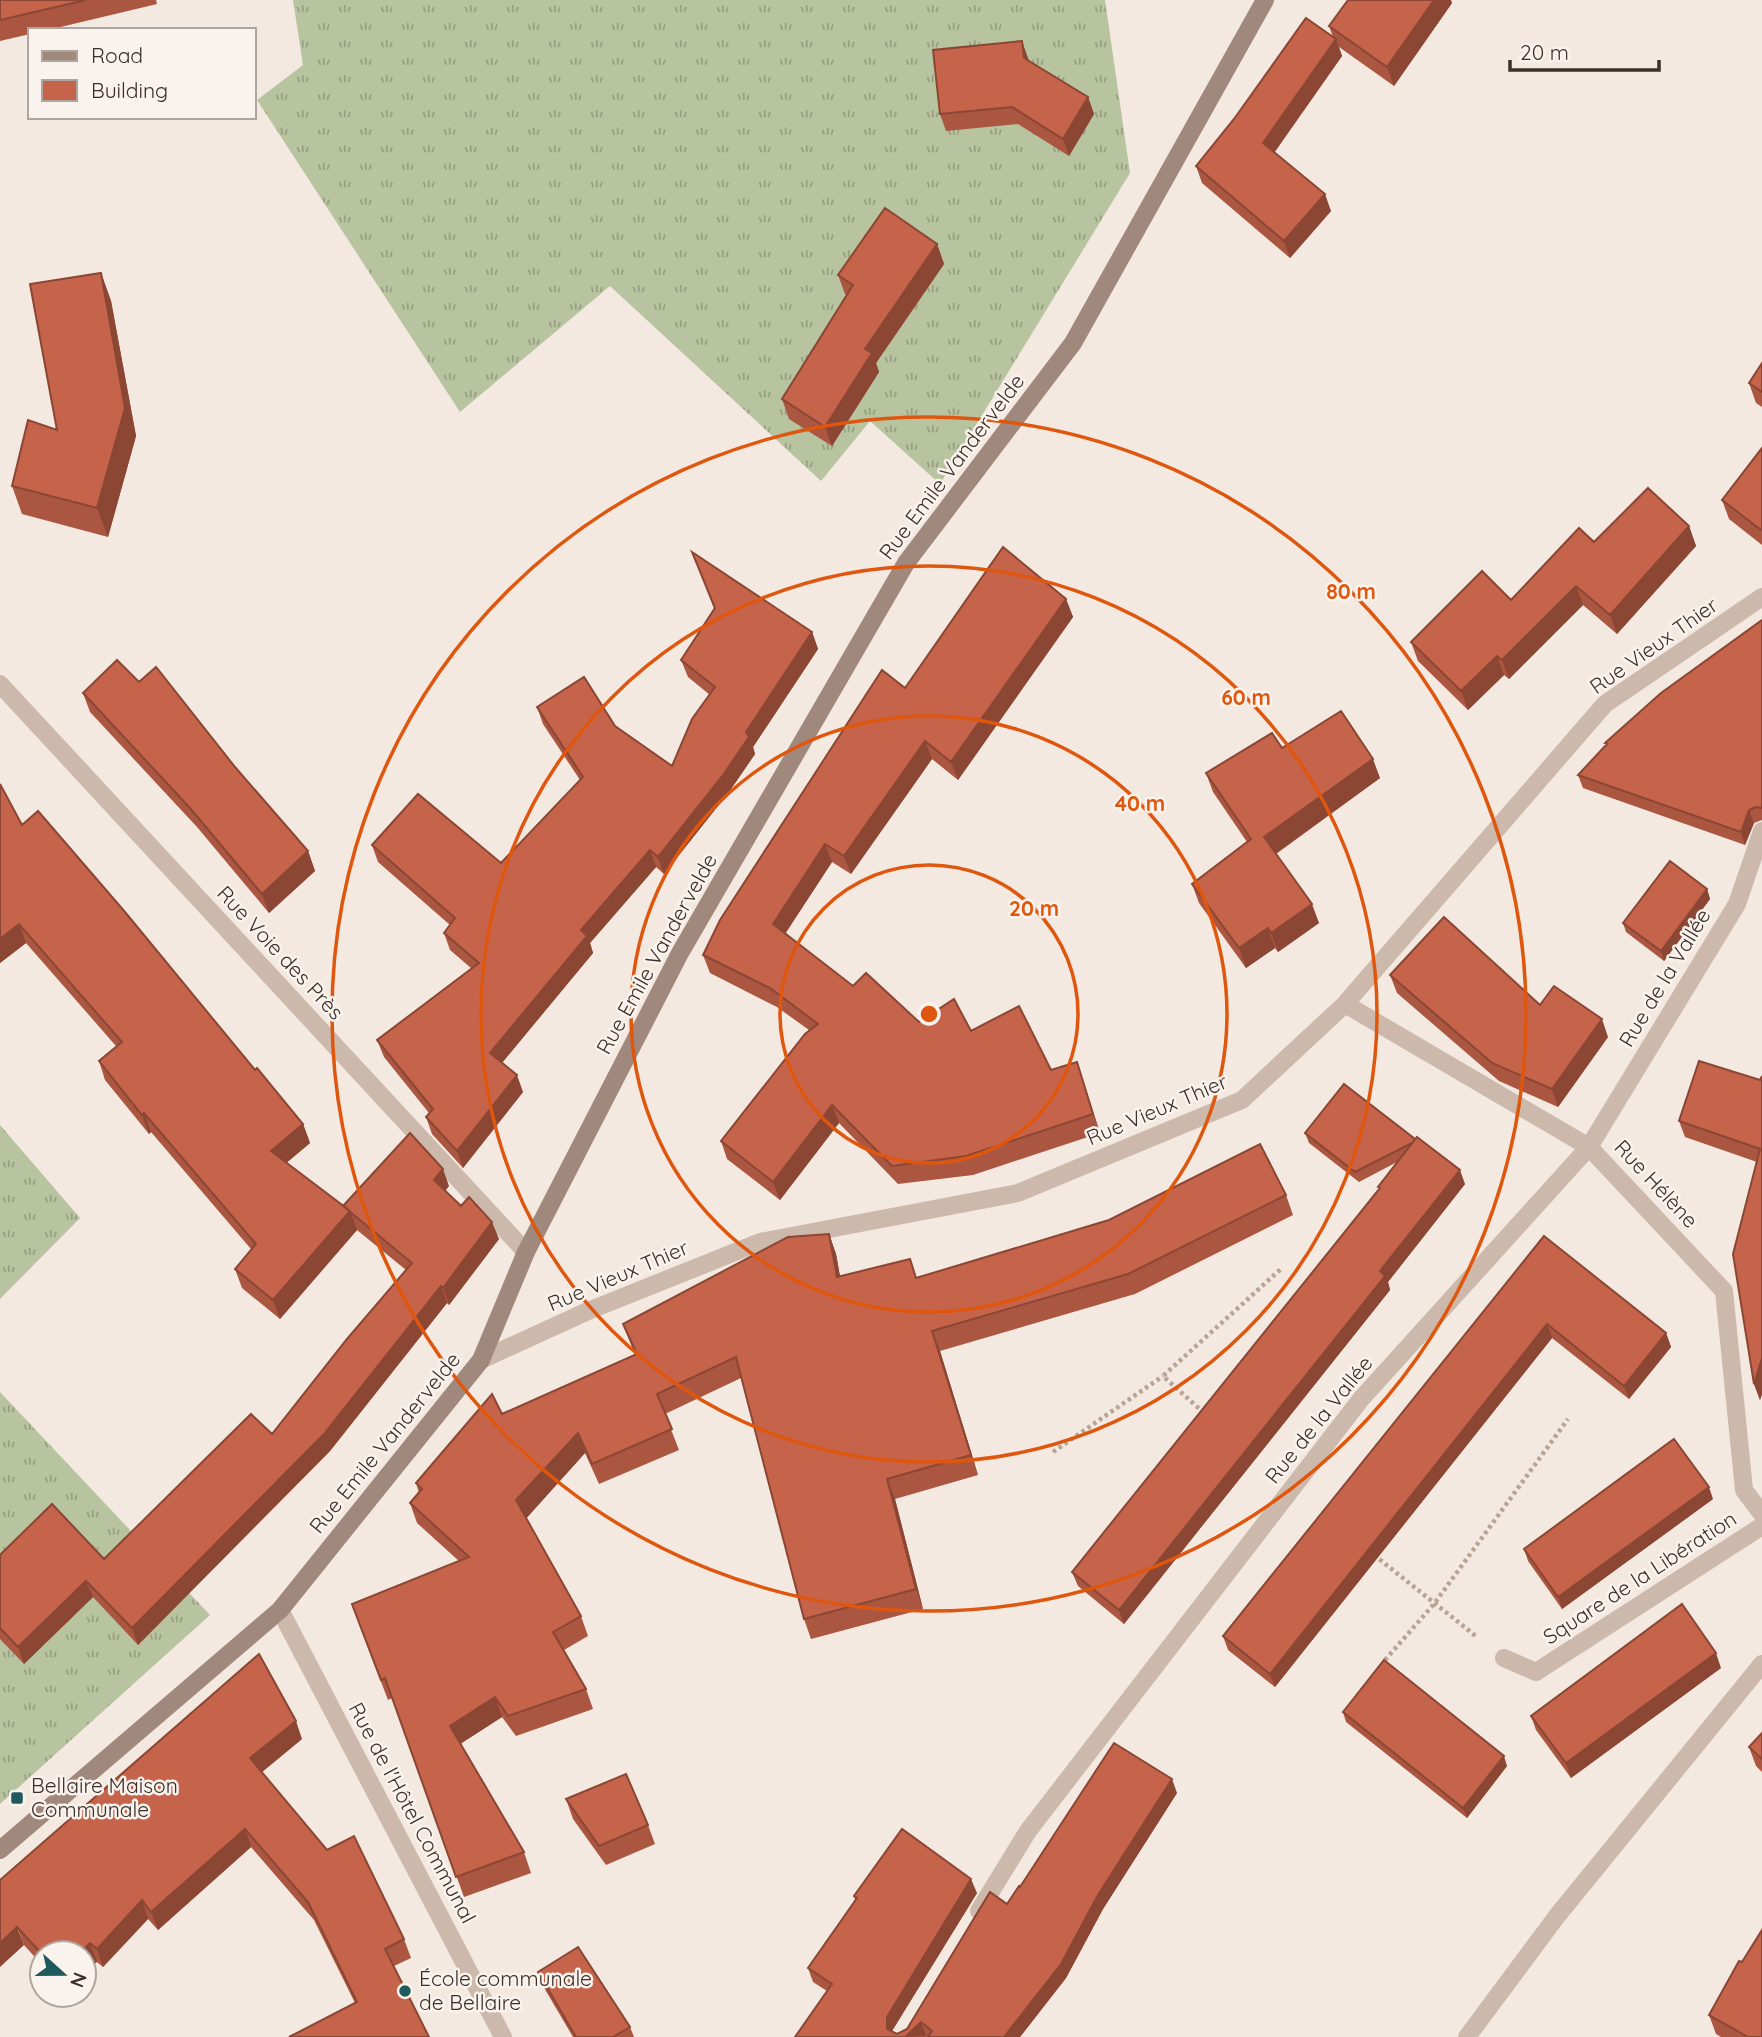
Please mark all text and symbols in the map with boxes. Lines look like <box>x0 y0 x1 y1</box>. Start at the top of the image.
legend <box>28 28 256 119</box>
scale bar <box>1510 28 1659 72</box>
text: 20 m <box>1520 39 1569 65</box>
text: Road <box>91 42 143 68</box>
text: Building <box>91 77 168 103</box>
street label: Rue Emile Vandervelde <box>873 369 1029 564</box>
text: 80 m <box>1326 578 1376 604</box>
street label: Rue Vieux Thier <box>1584 591 1723 699</box>
text: 60 m <box>1221 684 1271 710</box>
text: 40 m <box>1115 790 1165 816</box>
street label: Rue Emile Vandervelde <box>590 849 722 1058</box>
street label: Rue Voie des Près <box>212 880 349 1025</box>
text: 20 m <box>1009 895 1059 921</box>
street label: Rue de la Vallée <box>1613 904 1716 1051</box>
centre of rings <box>917 1002 941 1026</box>
street label: Rue Vieux Thier <box>1082 1068 1231 1150</box>
street label: Rue Hélène <box>1609 1134 1704 1233</box>
street label: Rue Vieux Thier <box>543 1234 692 1316</box>
street label: Rue Emile Vandervelde <box>303 1347 465 1538</box>
street label: Rue de la Vallée <box>1259 1350 1378 1488</box>
street label: Square de la Libération <box>1538 1505 1741 1649</box>
street label: Rue de l'Hôtel Communal <box>344 1698 482 1927</box>
place label: Bellaire Maison Communale <box>31 1772 178 1822</box>
marker: Bellaire Maison Communale <box>9 1790 25 1806</box>
north arrow <box>28 1939 98 2009</box>
place label: École communale de Bellaire <box>419 1965 592 2015</box>
text: N <box>65 1969 93 1991</box>
marker: École communale de Bellaire <box>397 1983 413 1999</box>

